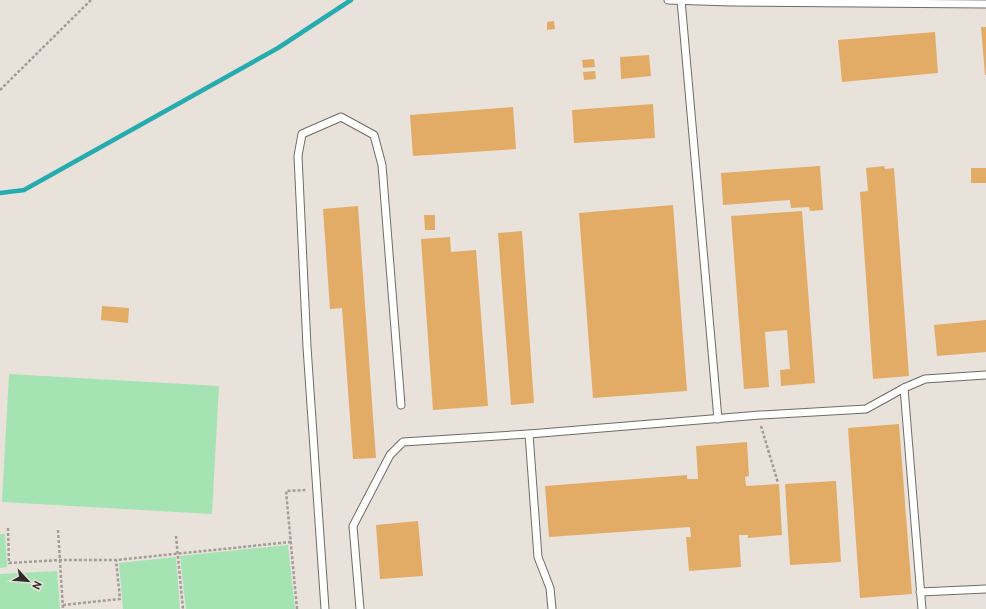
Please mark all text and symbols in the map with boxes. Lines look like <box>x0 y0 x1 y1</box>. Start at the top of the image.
north arrow <box>8 561 48 601</box>
text: N <box>28 578 44 592</box>

